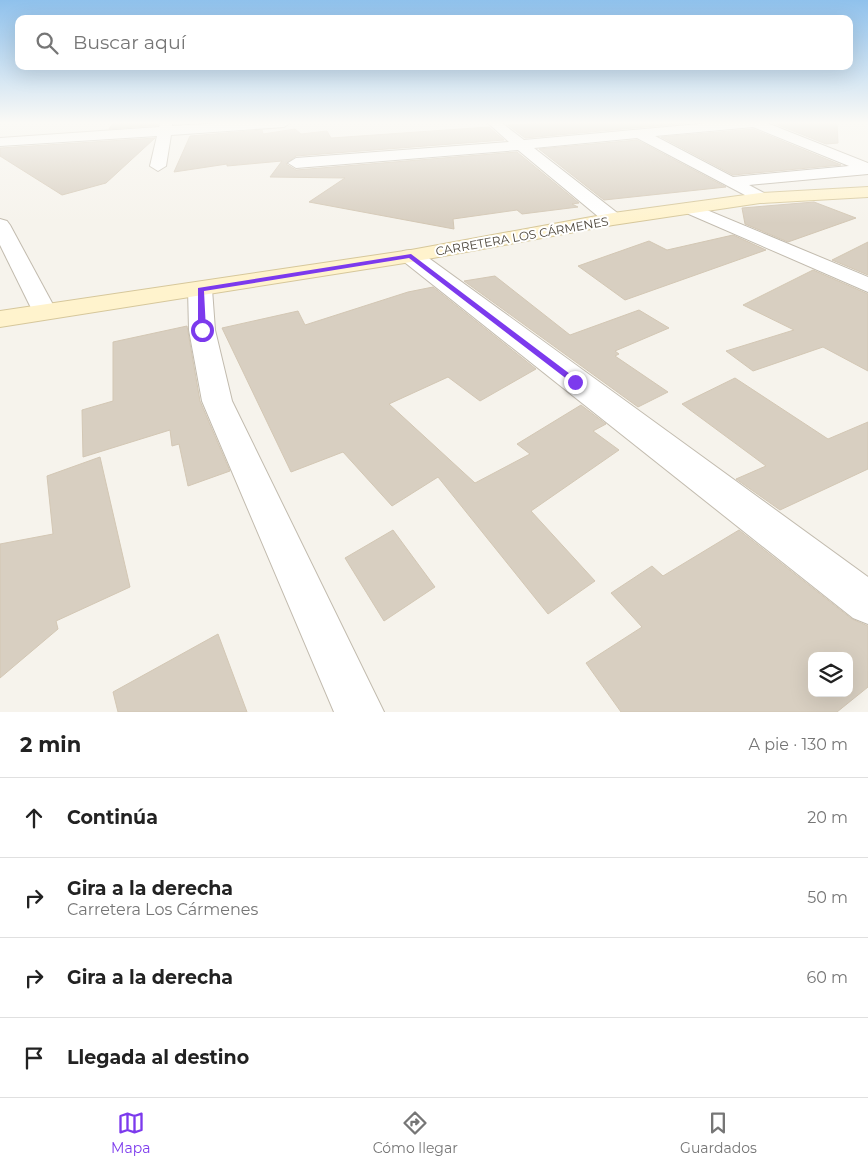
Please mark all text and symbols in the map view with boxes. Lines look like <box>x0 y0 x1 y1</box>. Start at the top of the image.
search box <box>15 15 853 70</box>
icon: search <box>33 29 61 57</box>
text: Buscar aquí <box>73 31 186 54</box>
street label: CARRETERA LOS CÁRMENES <box>434 213 610 259</box>
route start <box>191 319 214 342</box>
route end <box>564 371 587 394</box>
map controls <box>808 652 853 697</box>
button: layers <box>808 652 853 697</box>
text: 2 min <box>20 732 81 757</box>
text: A pie · 130 m <box>749 735 848 754</box>
icon: ahead <box>20 804 48 832</box>
text: Continúa <box>67 806 158 829</box>
text: 20 m <box>807 808 848 827</box>
text: Gira a la derecha <box>67 877 233 900</box>
icon: right <box>20 884 48 912</box>
text: 50 m <box>807 888 848 907</box>
text: Carretera Los Cármenes <box>67 900 258 919</box>
icon: right <box>20 964 48 992</box>
text: Gira a la derecha <box>67 966 233 989</box>
text: 60 m <box>806 968 848 987</box>
icon: arrive <box>20 1044 48 1072</box>
text: Llegada al destino <box>67 1046 249 1069</box>
tab: Mapa <box>111 1109 150 1157</box>
tab: Cómo llegar <box>373 1109 458 1157</box>
tab: Guardados <box>680 1109 757 1157</box>

